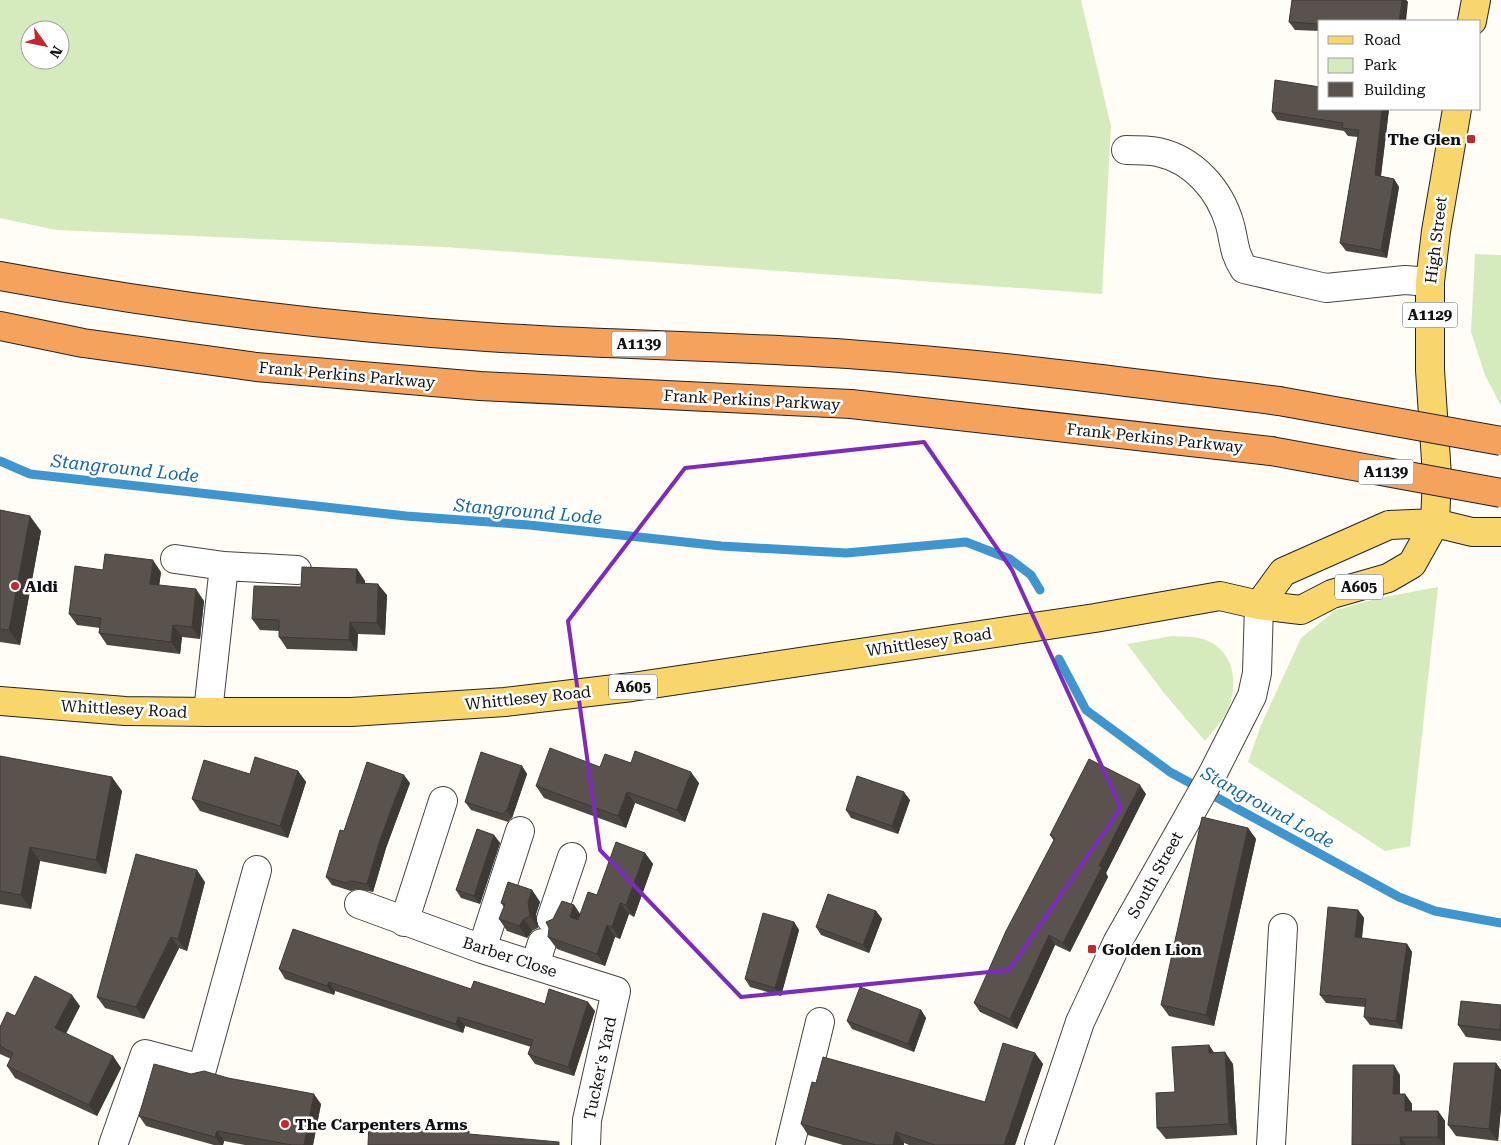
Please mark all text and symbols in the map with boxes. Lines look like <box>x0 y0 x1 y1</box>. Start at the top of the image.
north arrow <box>20 20 70 70</box>
legend <box>1318 20 1481 110</box>
text: Road <box>1364 31 1401 49</box>
text: N <box>46 43 66 61</box>
text: Park <box>1364 56 1398 74</box>
text: Building <box>1364 81 1426 99</box>
place label: The Glen <box>1387 130 1461 149</box>
marker: The Glen <box>1465 133 1477 145</box>
street label: High Street <box>1421 195 1451 285</box>
road number: A1129 <box>1402 302 1458 328</box>
road number: A1139 <box>612 332 666 356</box>
street label: Frank Perkins Parkway <box>258 358 437 392</box>
street label: Frank Perkins Parkway <box>663 386 841 414</box>
street label: Frank Perkins Parkway <box>1066 419 1245 457</box>
water label: Stanground Lode <box>49 450 200 486</box>
road number: A1139 <box>1358 460 1414 484</box>
water label: Stanground Lode <box>452 494 603 528</box>
road number: A605 <box>1335 574 1383 600</box>
place label: Aldi <box>25 577 59 596</box>
marker: Aldi <box>9 580 21 592</box>
street label: Whittlesey Road <box>865 624 993 660</box>
road number: A605 <box>609 674 657 700</box>
street label: Whittlesey Road <box>464 682 592 714</box>
street label: Whittlesey Road <box>60 696 188 722</box>
water label: Stanground Lode <box>1197 761 1338 852</box>
street label: South Street <box>1123 828 1187 922</box>
street label: Barber Close <box>460 933 560 981</box>
place label: Golden Lion <box>1102 940 1202 959</box>
marker: Golden Lion <box>1086 943 1098 955</box>
street label: Tucker's Yard <box>580 1015 620 1121</box>
place label: The Carpenters Arms <box>295 1115 467 1134</box>
marker: The Carpenters Arms <box>279 1118 291 1130</box>

